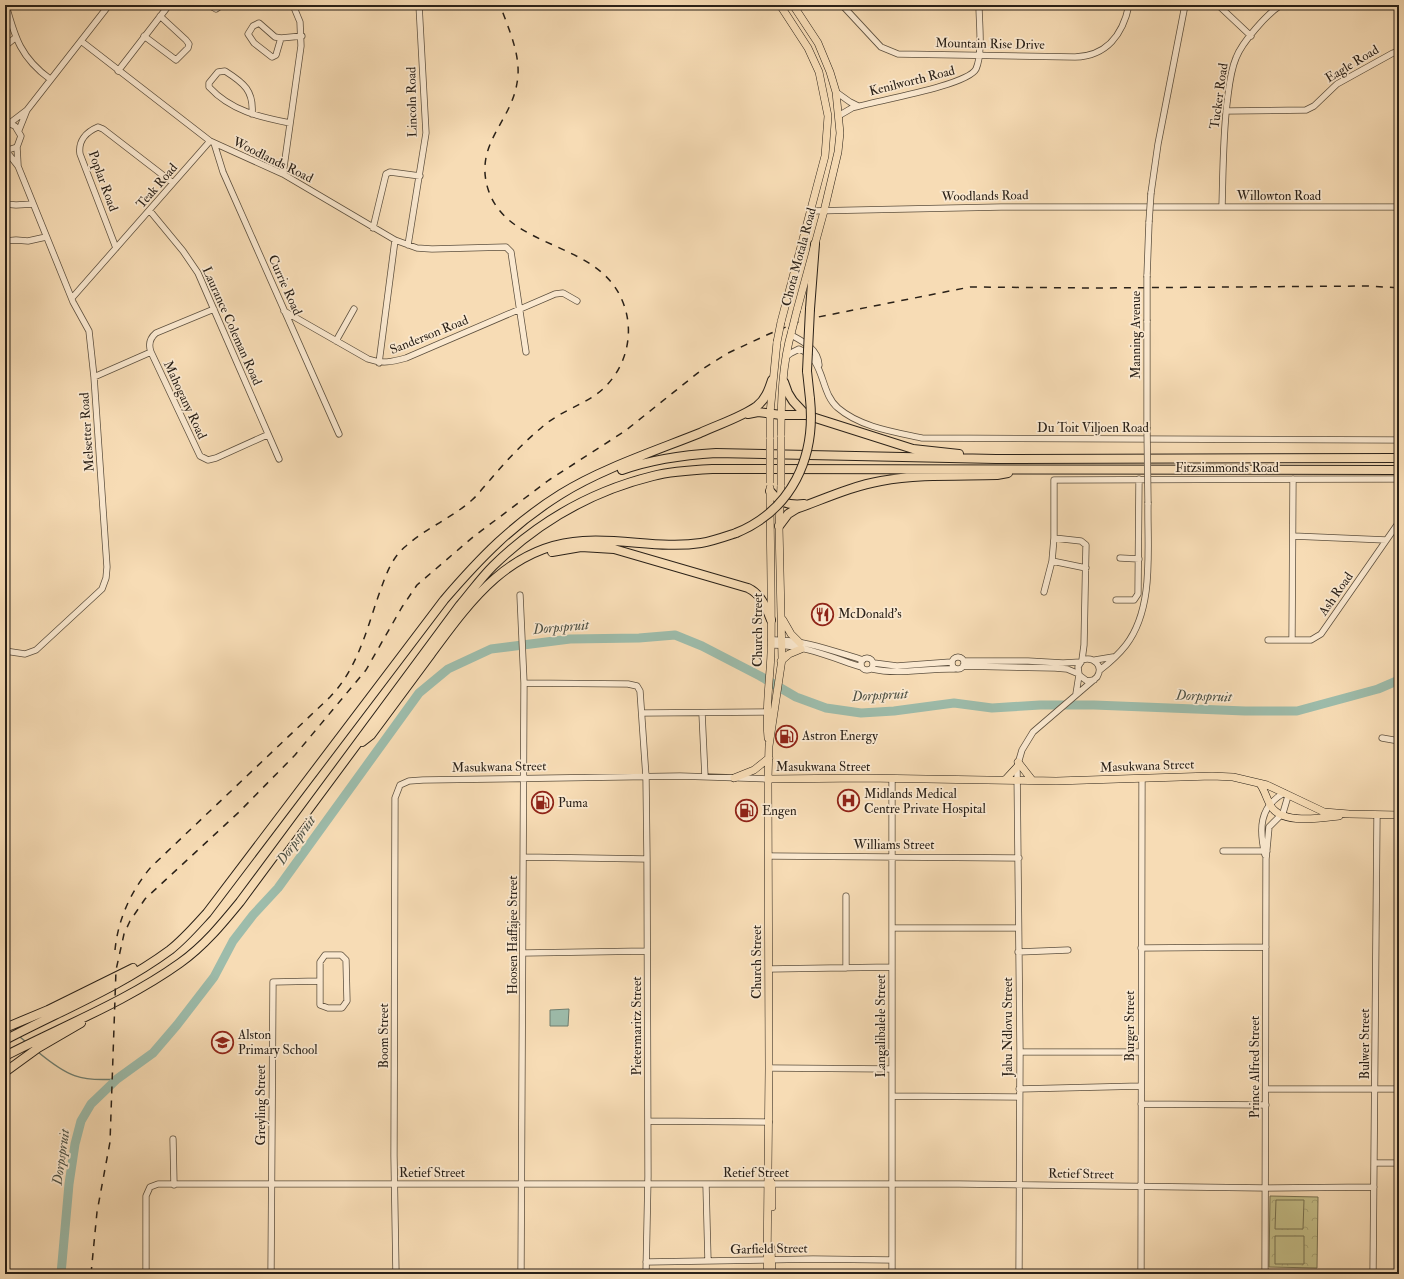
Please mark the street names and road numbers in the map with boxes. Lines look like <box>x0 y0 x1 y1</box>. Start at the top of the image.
street label: Mountain Rise Drive <box>935 35 1045 53</box>
street label: Eagle Road <box>1322 41 1382 86</box>
street label: Tucker Road <box>1206 61 1232 130</box>
street label: Kenilworth Road <box>868 62 957 99</box>
street label: Lincoln Road <box>403 66 421 138</box>
street label: Woodlands Road <box>229 133 316 187</box>
street label: Poplar Road <box>84 148 122 214</box>
street label: Teak Road <box>133 160 181 212</box>
street label: Woodlands Road <box>940 187 1029 205</box>
street label: Willowton Road <box>1236 188 1322 204</box>
street label: Chota Motala Road <box>778 205 820 308</box>
street label: Currie Road <box>265 252 306 318</box>
street label: Laurance Coleman Road <box>199 264 266 388</box>
street label: Manning Avenue <box>1128 290 1144 379</box>
street label: Sanderson Road <box>387 312 471 358</box>
street label: Mahogany Road <box>159 358 210 443</box>
street label: Melsetter Road <box>76 391 98 472</box>
street label: Du Toit Viljoen Road <box>1037 420 1150 436</box>
street label: Fitzsimmonds Road <box>1175 460 1279 476</box>
street label: Ash Road <box>1315 569 1357 620</box>
street label: Church Street <box>750 593 766 667</box>
street label: Masukwana Street <box>1099 756 1195 776</box>
street label: Masukwana Street <box>452 758 546 776</box>
street label: Masukwana Street <box>776 759 870 775</box>
street label: Williams Street <box>853 837 934 853</box>
street label: Hoosen Haffajee Street <box>505 875 521 995</box>
street label: Church Street <box>749 925 765 999</box>
street label: Langalibalele Street <box>873 974 889 1078</box>
street label: Pietermaritz Street <box>629 976 645 1076</box>
street label: Jabu Ndlovu Street <box>1000 977 1016 1078</box>
street label: Burger Street <box>1122 991 1138 1061</box>
street label: Boom Street <box>376 1003 392 1069</box>
street label: Bulwer Street <box>1357 1009 1373 1079</box>
street label: Prince Alfred Street <box>1247 1016 1263 1118</box>
street label: Greyling Street <box>253 1065 270 1145</box>
street label: Retief Street <box>399 1165 465 1181</box>
street label: Retief Street <box>723 1165 789 1181</box>
street label: Retief Street <box>1048 1165 1114 1183</box>
street label: Garfield Street <box>730 1240 808 1258</box>

